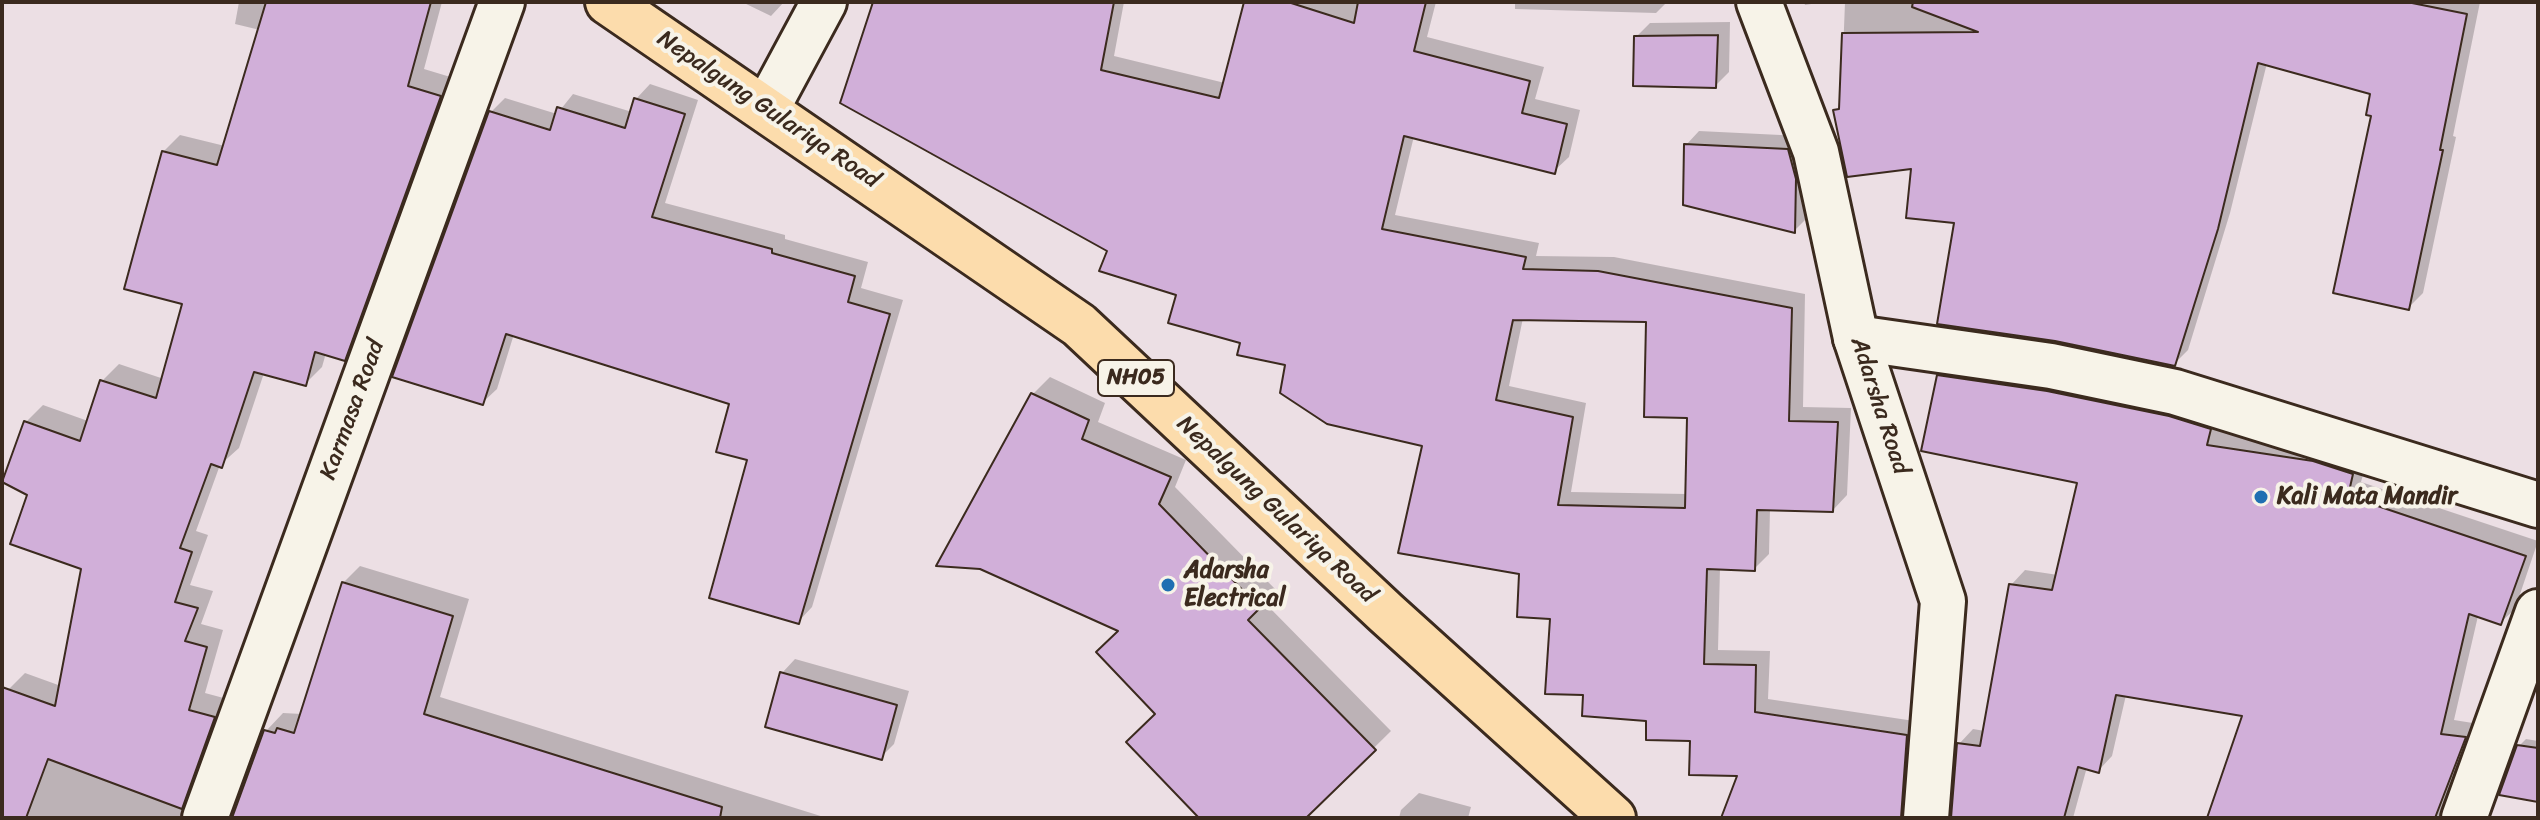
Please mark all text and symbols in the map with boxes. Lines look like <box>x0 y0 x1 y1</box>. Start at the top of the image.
street label: Nepalgung Gulariya Road <box>651 25 885 195</box>
street label: Adarsha Road <box>1843 334 1915 478</box>
street label: Karmasa Road <box>314 336 392 484</box>
road number: NH05 <box>1098 360 1174 396</box>
street label: Nepalgung Gulariya Road <box>1170 410 1382 610</box>
place label: Kali Mata Mandir <box>2277 483 2457 511</box>
marker: Kali Mata Mandir <box>2252 488 2270 506</box>
place label: Adarsha Electrical <box>1184 557 1285 613</box>
marker: Adarsha Electrical <box>1159 576 1177 594</box>

